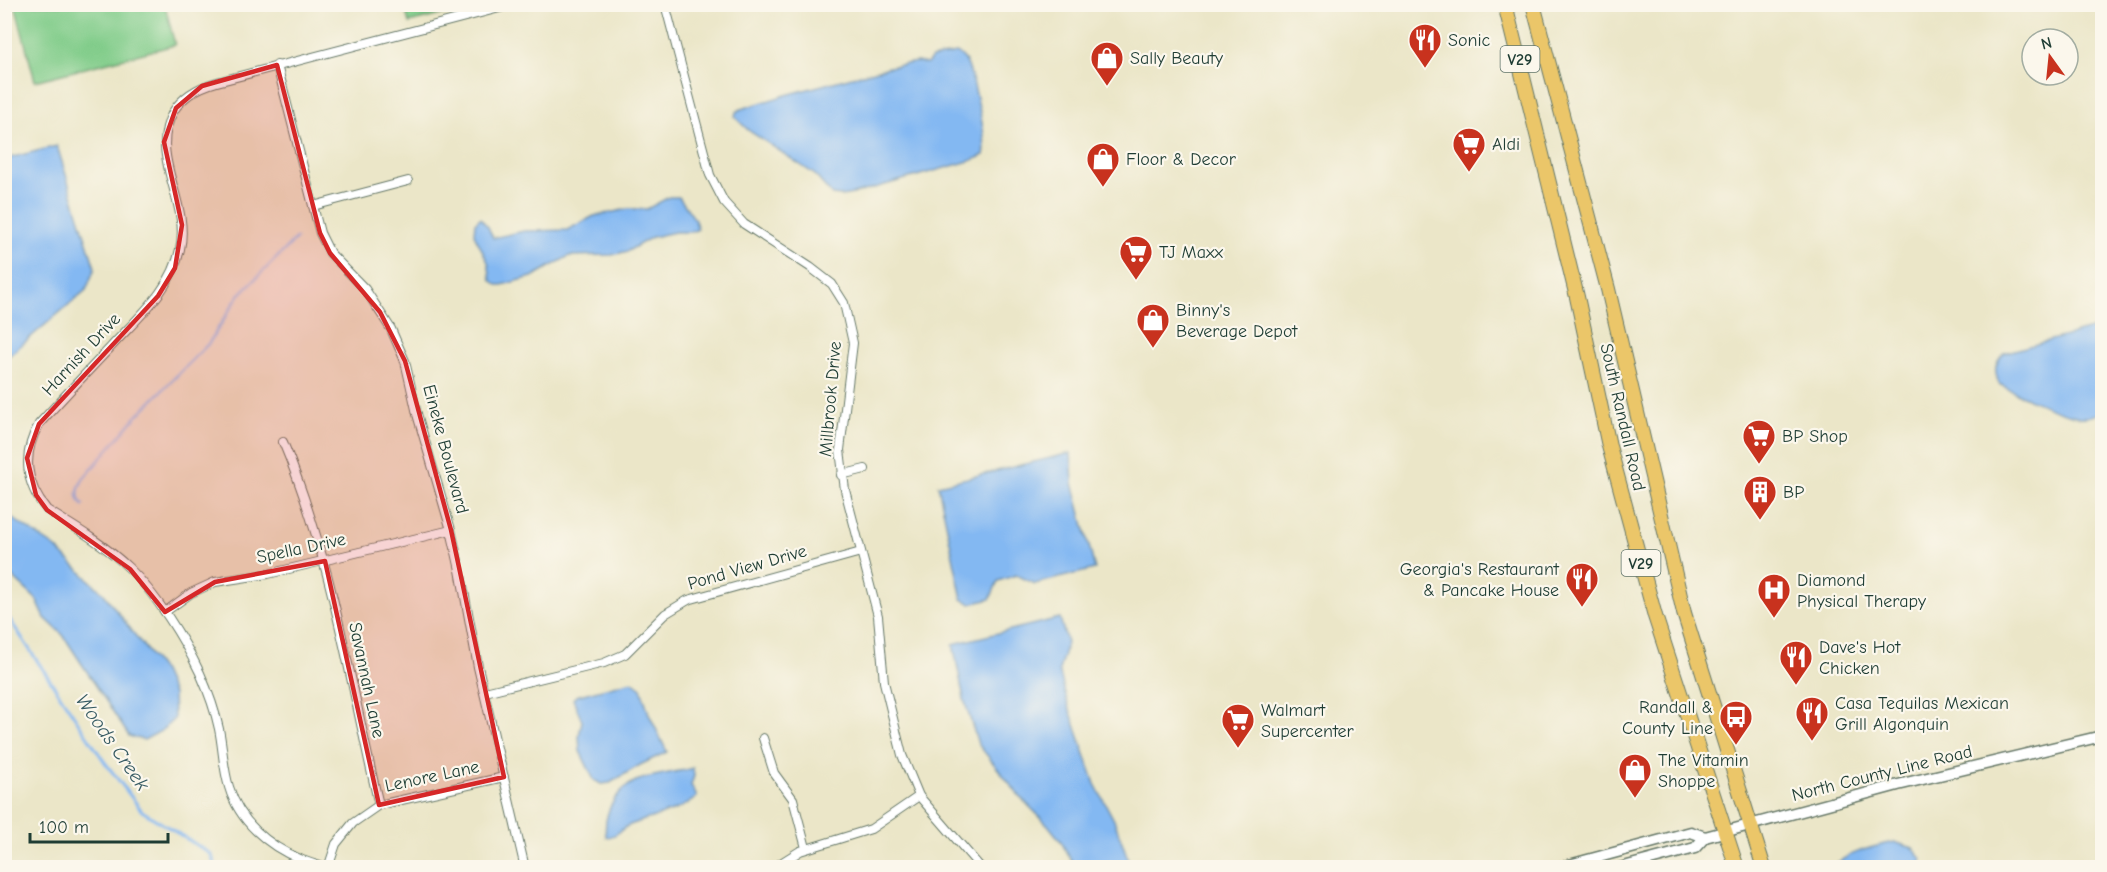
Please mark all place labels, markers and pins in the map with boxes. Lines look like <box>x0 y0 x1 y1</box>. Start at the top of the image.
restaurant icon: Sonic <box>1407 22 1443 69</box>
place label: Sonic <box>1448 30 1490 51</box>
shop icon: Sally Beauty <box>1089 40 1125 87</box>
place label: Sally Beauty <box>1130 48 1224 69</box>
supermarket icon: Aldi <box>1451 126 1487 173</box>
place label: Aldi <box>1492 134 1520 155</box>
shop icon: Floor & Decor <box>1085 141 1121 188</box>
place label: Floor & Decor <box>1126 149 1237 170</box>
supermarket icon: TJ Maxx <box>1118 234 1154 281</box>
place label: TJ Maxx <box>1159 242 1223 263</box>
place label: Binny's Beverage Depot <box>1176 300 1298 342</box>
shop icon: Binny's Beverage Depot <box>1135 302 1171 349</box>
supermarket icon: BP Shop <box>1741 418 1777 465</box>
place label: BP Shop <box>1782 426 1848 447</box>
building icon: BP <box>1742 474 1778 521</box>
place label: BP <box>1783 482 1804 503</box>
place label: Georgia's Restaurant & Pancake House <box>1400 559 1560 601</box>
restaurant icon: Georgia's Restaurant & Pancake House <box>1564 561 1600 608</box>
place label: Diamond Physical Therapy <box>1797 570 1927 612</box>
hospital icon: Diamond Physical Therapy <box>1756 572 1792 619</box>
place label: Dave's Hot Chicken <box>1819 637 1901 679</box>
restaurant icon: Dave's Hot Chicken <box>1778 639 1814 686</box>
place label: Casa Tequilas Mexican Grill Algonquin <box>1835 693 2009 735</box>
restaurant icon: Casa Tequilas Mexican Grill Algonquin <box>1794 695 1830 742</box>
place label: Randall & County Line <box>1622 697 1713 739</box>
bus stop icon: Randall & County Line <box>1718 699 1754 746</box>
place label: Walmart Supercenter <box>1261 700 1355 742</box>
supermarket icon: Walmart Supercenter <box>1220 702 1256 749</box>
place label: The Vitamin Shoppe <box>1658 750 1749 792</box>
shop icon: The Vitamin Shoppe <box>1617 752 1653 799</box>

